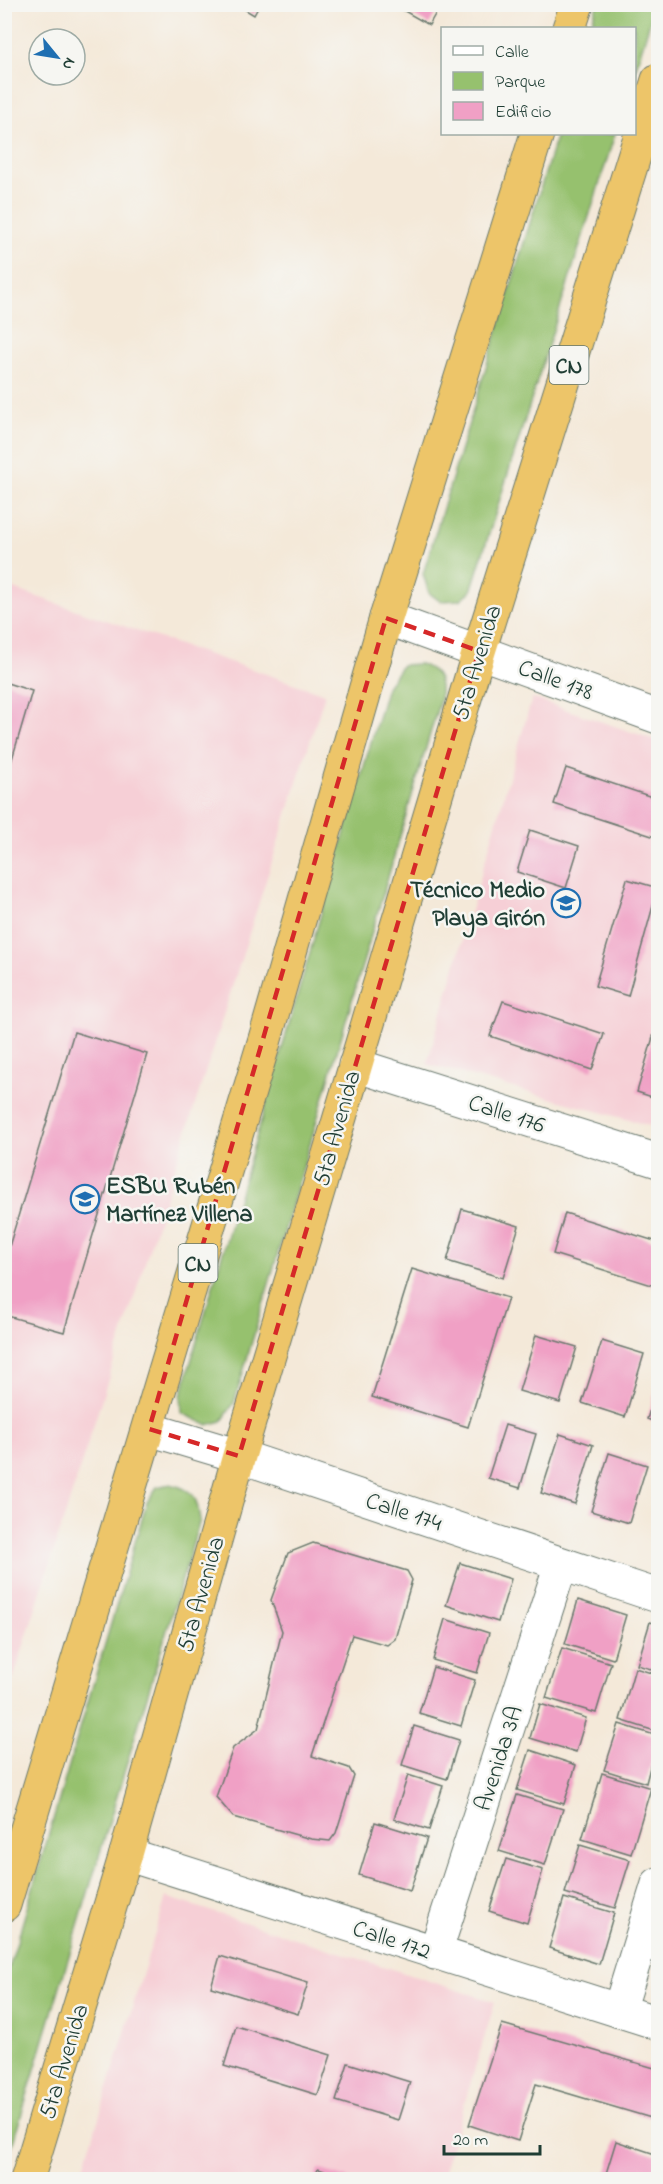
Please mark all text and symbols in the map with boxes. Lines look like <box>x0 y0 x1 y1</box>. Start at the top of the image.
north arrow <box>27 27 87 87</box>
legend <box>441 27 636 135</box>
text: Calle <box>495 40 530 66</box>
text: N <box>55 53 81 74</box>
text: Parque <box>495 70 546 96</box>
text: Edificio <box>495 100 551 126</box>
road number: CN <box>550 346 588 384</box>
street label: 5ta Avenida <box>444 601 513 725</box>
street label: Calle 178 <box>513 652 598 711</box>
place label: Técnico Medio Playa Girón <box>410 874 545 938</box>
school or university icon: Técnico Medio Playa Girón <box>550 887 582 919</box>
street label: 5ta Avenida <box>305 1067 372 1191</box>
street label: Calle 176 <box>463 1087 550 1144</box>
place label: ESBU Rubén Martínez Villena <box>106 1170 252 1233</box>
school or university icon: ESBU Rubén Martínez Villena <box>69 1183 101 1215</box>
road number: CN <box>178 1244 218 1282</box>
street label: Calle 174 <box>361 1485 446 1542</box>
street label: 5ta Avenida <box>169 1533 236 1657</box>
street label: Avenida 3A <box>467 1702 534 1816</box>
street label: Calle 172 <box>348 1912 435 1970</box>
street label: 5ta Avenida <box>31 2000 100 2124</box>
scale bar <box>444 2118 540 2156</box>
text: 20 m <box>453 2128 488 2154</box>

